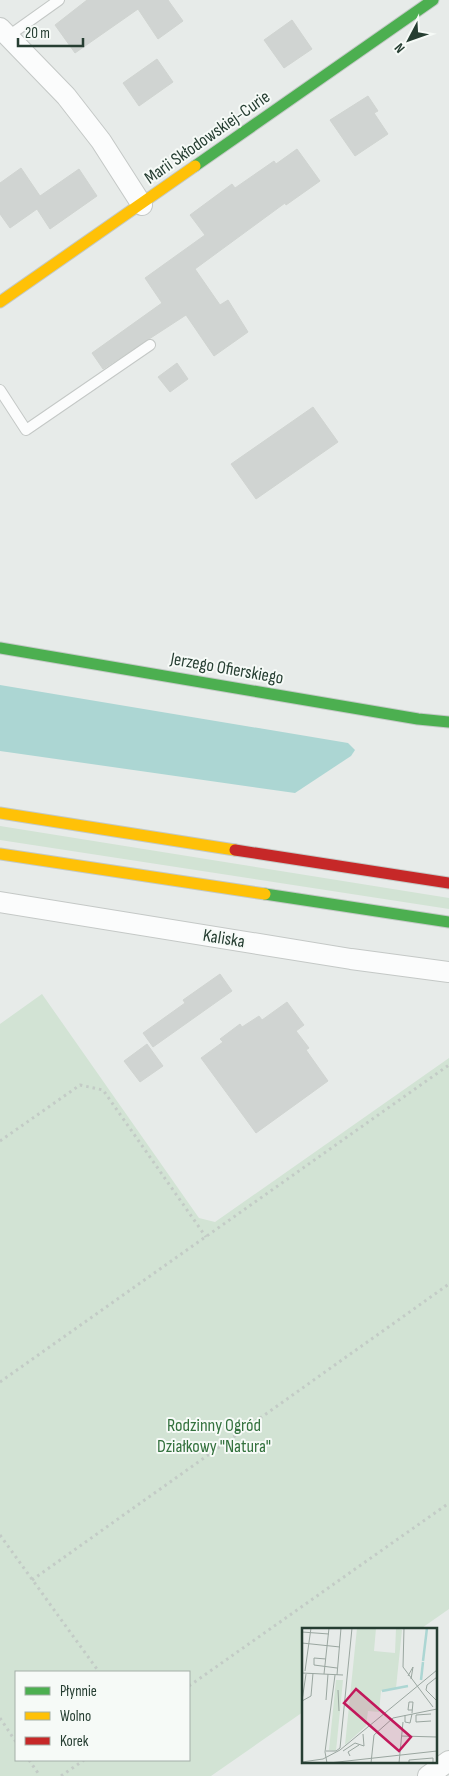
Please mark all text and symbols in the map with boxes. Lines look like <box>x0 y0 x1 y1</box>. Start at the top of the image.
scale bar <box>18 15 82 47</box>
north arrow <box>384 15 434 65</box>
text: 20 m <box>25 24 50 43</box>
text: N <box>391 40 408 57</box>
street label: Marii Skłodowskiej-Curie <box>140 86 274 189</box>
street label: Jerzego Ofierskiego <box>168 648 285 689</box>
street label: Kaliska <box>201 925 247 952</box>
park label: Rodzinny Ogród Działkowy "Natura" <box>157 1415 271 1457</box>
inset map <box>302 1628 436 1764</box>
legend <box>15 1671 190 1761</box>
text: Płynnie <box>60 1682 97 1701</box>
text: Wolno <box>60 1707 91 1726</box>
text: Korek <box>60 1732 89 1751</box>

